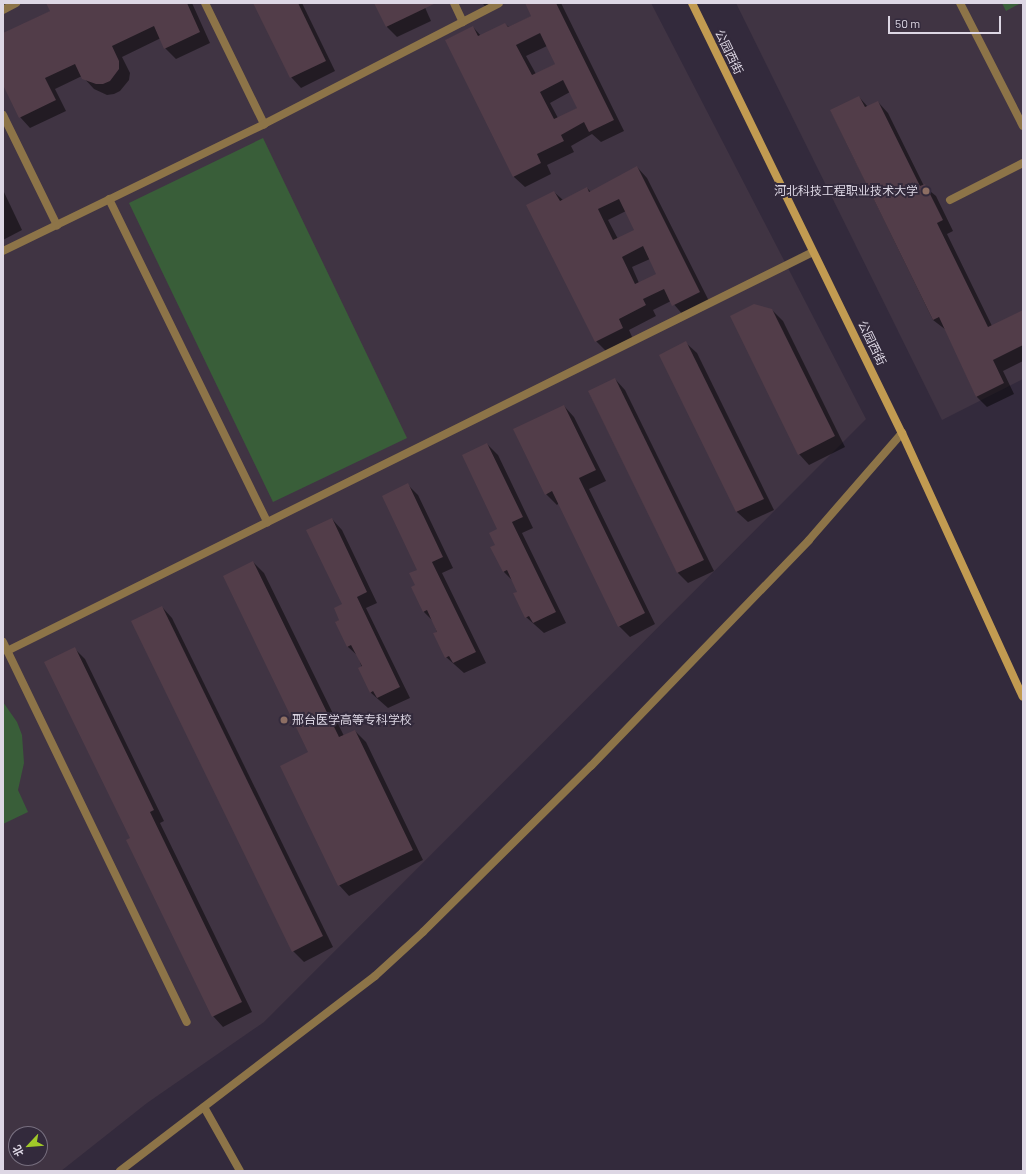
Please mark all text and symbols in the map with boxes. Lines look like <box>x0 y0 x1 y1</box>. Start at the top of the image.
scale bar <box>890 8 1003 34</box>
text: 50 m <box>895 16 920 30</box>
street label: 公园西街 <box>712 27 746 77</box>
place label: 河北科技工程职业技术大学 <box>774 184 918 198</box>
marker: 河北科技工程职业技术大学 <box>921 186 931 196</box>
street label: 公园西街 <box>855 318 889 368</box>
place label: 邢台医学高等专科学校 <box>292 713 412 727</box>
marker: 邢台医学高等专科学校 <box>279 715 289 725</box>
north arrow <box>8 1126 48 1166</box>
text: 北 <box>9 1143 26 1159</box>

